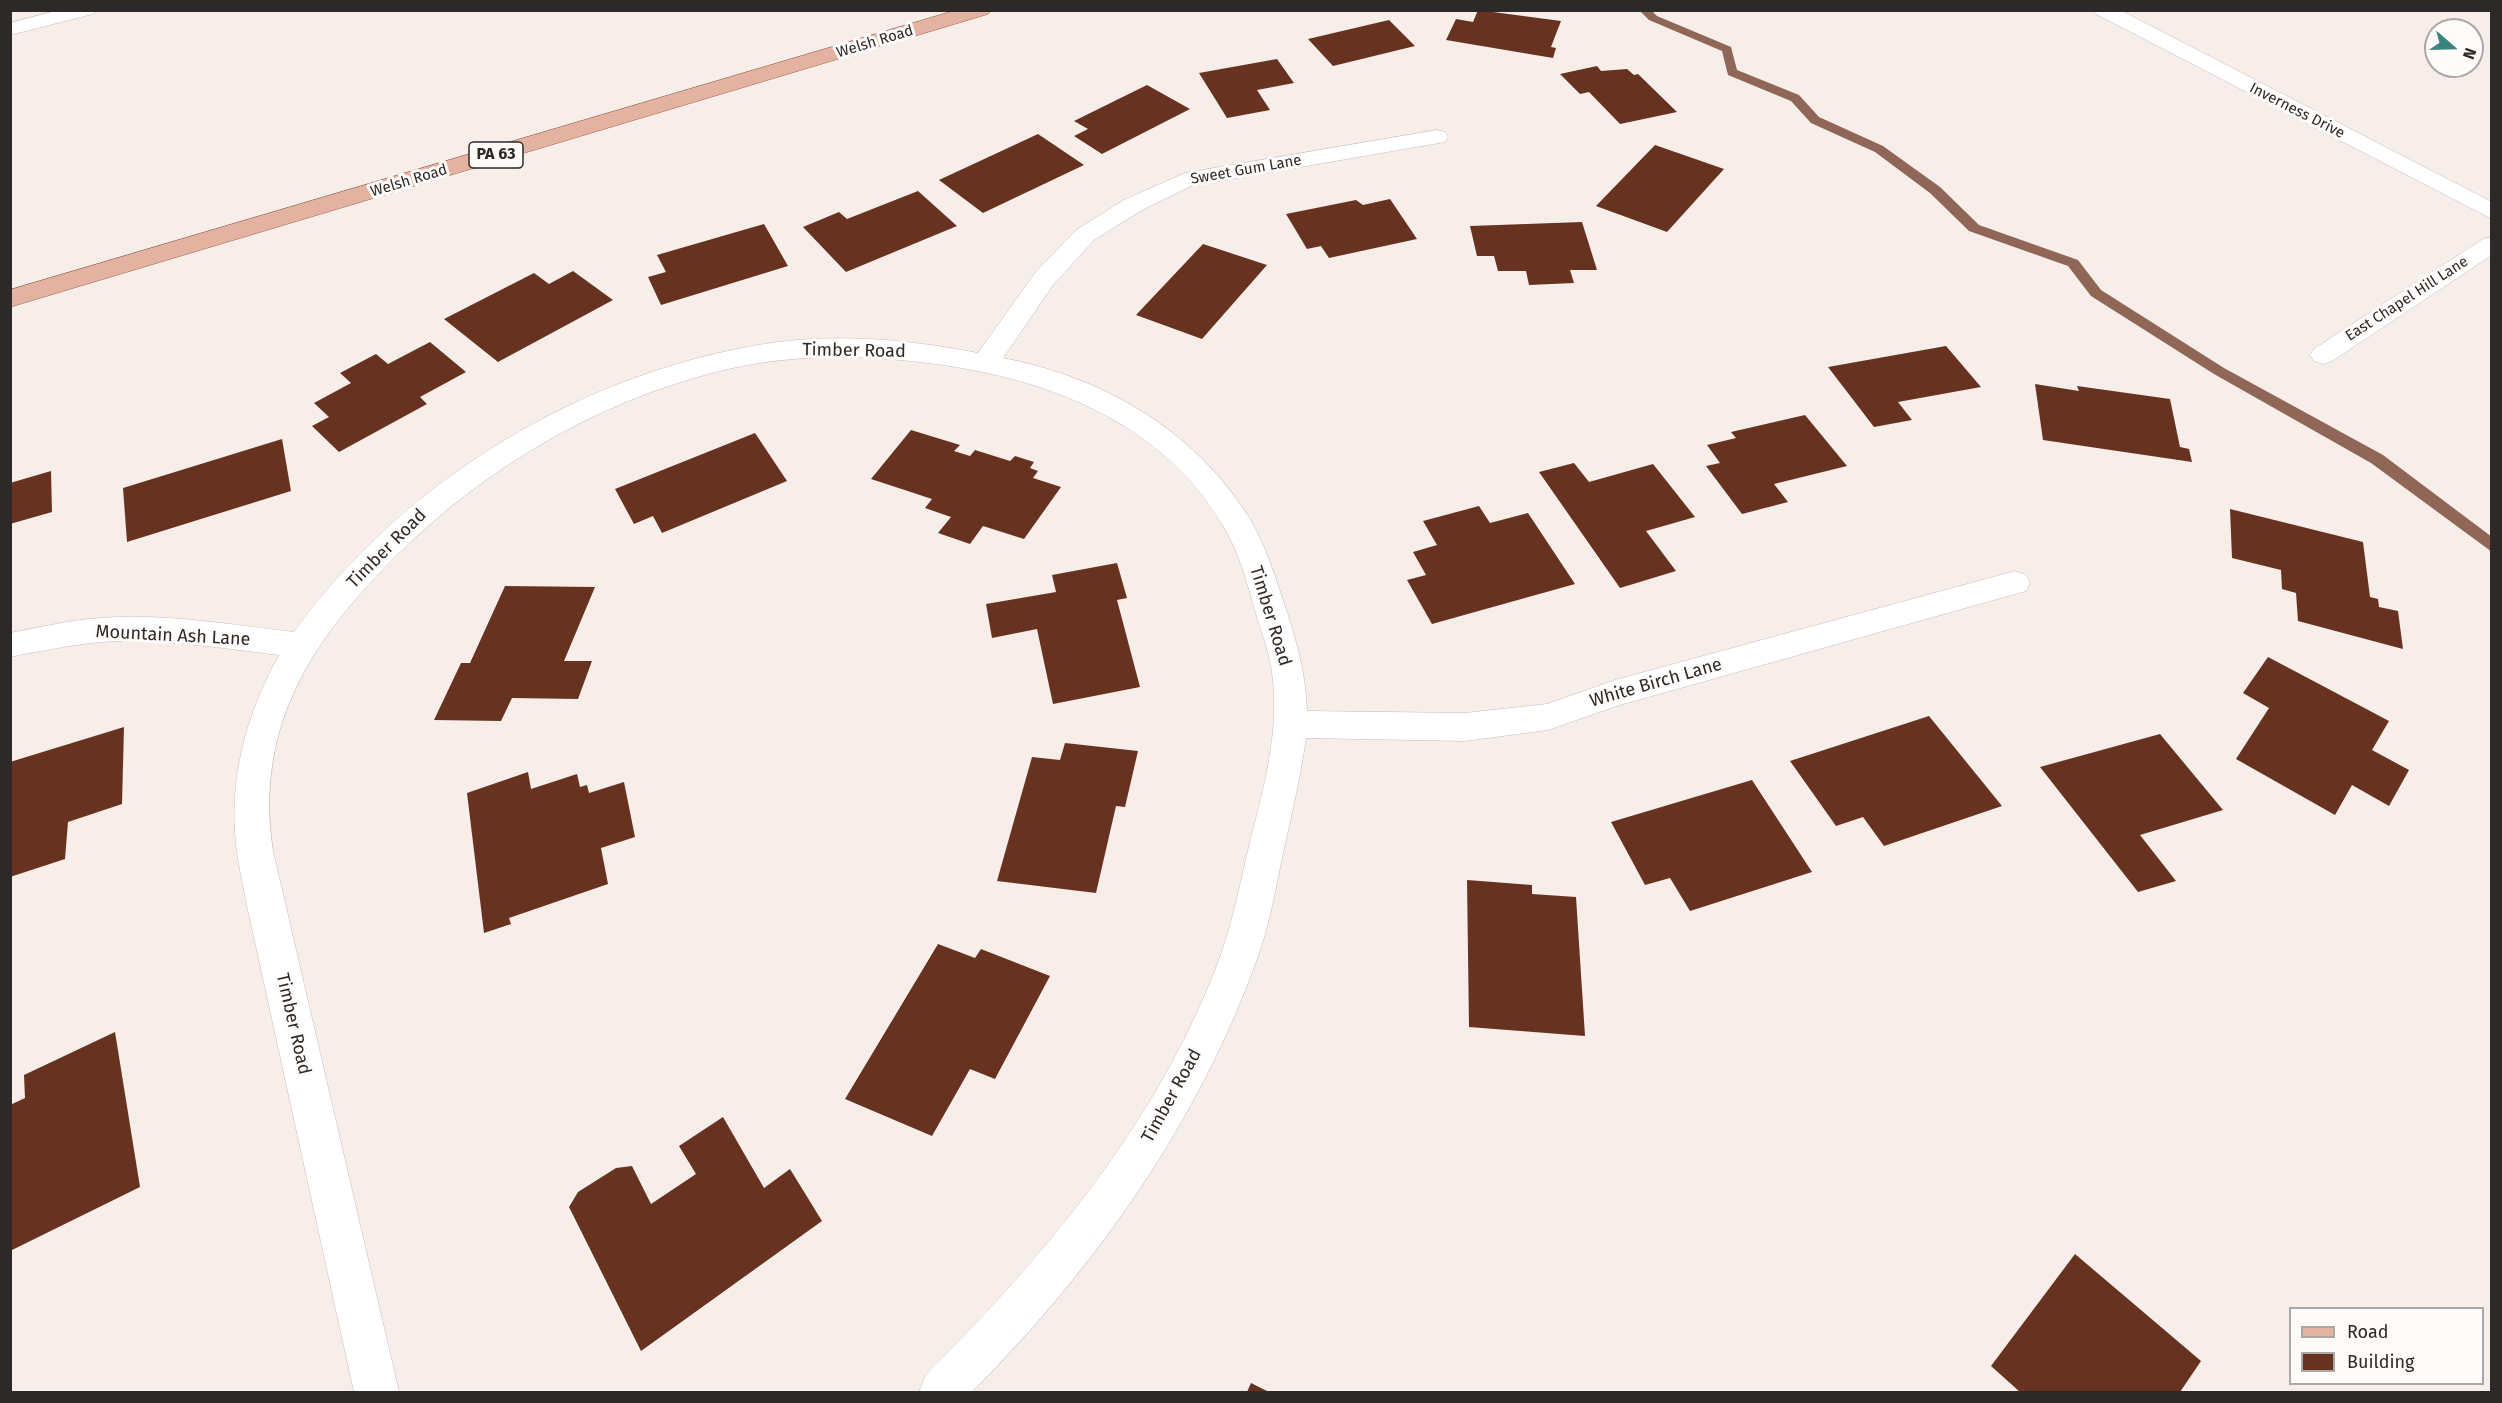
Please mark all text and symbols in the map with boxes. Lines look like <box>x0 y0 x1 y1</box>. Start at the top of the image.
north arrow <box>2424 18 2484 78</box>
street label: Welsh Road <box>835 22 915 62</box>
text: N <box>2459 45 2480 62</box>
street label: Inverness Drive <box>2246 79 2348 143</box>
road number: PA 63 <box>469 142 523 168</box>
street label: Sweet Gum Lane <box>1189 151 1303 189</box>
street label: Welsh Road <box>369 161 449 201</box>
street label: East Chapel Hill Lane <box>2342 253 2472 345</box>
street label: Timber Road <box>802 339 906 363</box>
street label: Timber Road <box>343 505 431 593</box>
street label: Timber Road <box>1245 563 1295 669</box>
street label: Mountain Ash Lane <box>95 621 251 651</box>
street label: White Birch Lane <box>1587 654 1725 712</box>
street label: Timber Road <box>271 971 315 1077</box>
street label: Timber Road <box>1137 1045 1207 1147</box>
legend <box>2289 1307 2484 1385</box>
text: Road <box>2347 1321 2389 1343</box>
text: Building <box>2347 1351 2414 1373</box>

